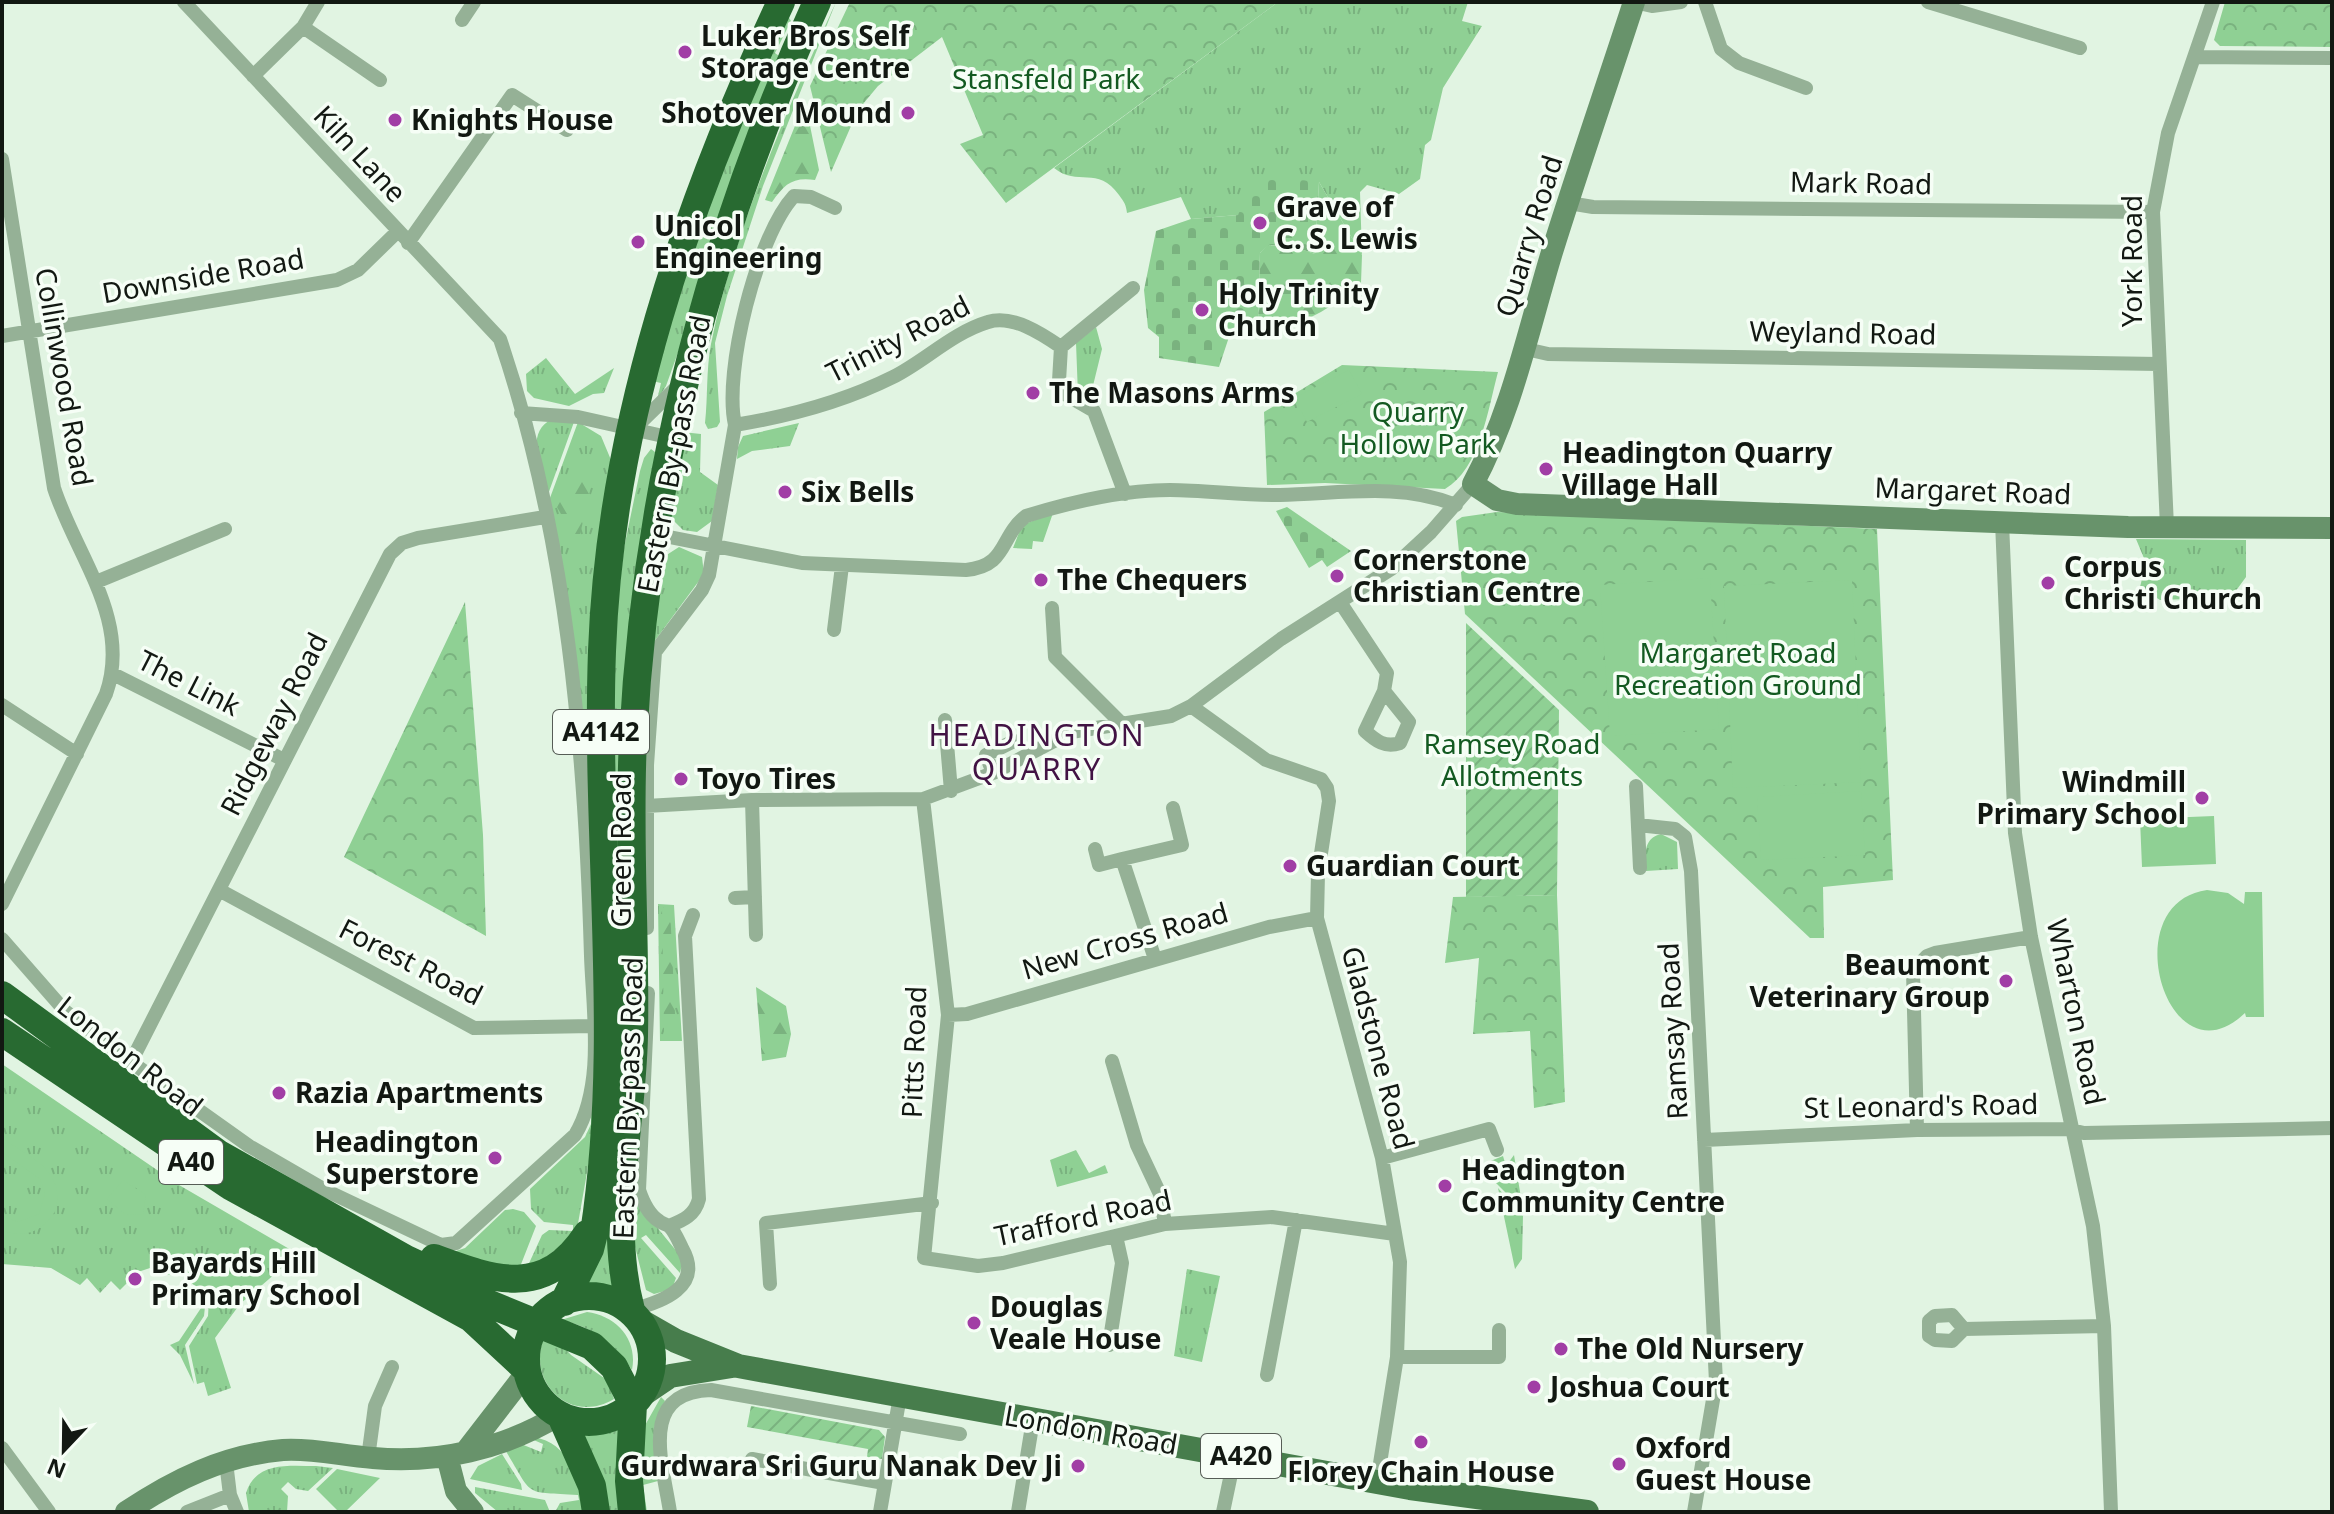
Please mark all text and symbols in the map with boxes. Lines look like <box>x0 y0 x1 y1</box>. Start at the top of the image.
place label: Luker Bros Self Storage Centre <box>701 16 912 86</box>
marker: Luker Bros Self Storage Centre <box>676 43 694 61</box>
park label: Stansfeld Park <box>952 59 1140 97</box>
place label: Shotover Mound <box>661 93 892 131</box>
street label: Kiln Lane <box>306 97 415 210</box>
place label: Knights House <box>411 100 613 138</box>
marker: Shotover Mound <box>899 104 917 122</box>
marker: Knights House <box>386 111 404 129</box>
street label: Quarry Road <box>1485 150 1571 321</box>
street label: Mark Road <box>1790 162 1932 202</box>
place label: Grave of C. S. Lewis <box>1276 187 1418 257</box>
street label: York Road <box>2112 195 2150 327</box>
place label: Unicol Engineering <box>654 206 822 276</box>
marker: Grave of C. S. Lewis <box>1251 214 1269 232</box>
marker: Unicol Engineering <box>629 233 647 251</box>
street label: Downside Road <box>99 239 307 311</box>
street label: Collinwood Road <box>27 265 103 489</box>
place label: Holy Trinity Church <box>1218 274 1379 344</box>
street label: Trinity Road <box>819 286 976 391</box>
marker: Holy Trinity Church <box>1193 301 1211 319</box>
street label: Eastern By-pass Road <box>627 311 719 596</box>
street label: Weyland Road <box>1749 311 1937 353</box>
place label: The Masons Arms <box>1049 373 1295 411</box>
marker: The Masons Arms <box>1024 384 1042 402</box>
park label: Quarry Hollow Park <box>1340 392 1497 462</box>
place label: Headington Quarry Village Hall <box>1562 433 1832 503</box>
marker: Headington Quarry Village Hall <box>1537 460 1555 478</box>
street label: Margaret Road <box>1874 468 2072 512</box>
place label: Six Bells <box>801 472 914 510</box>
marker: Six Bells <box>776 483 794 501</box>
place label: Cornerstone Christian Centre <box>1353 540 1581 610</box>
place label: Corpus Christi Church <box>2064 547 2262 617</box>
place label: The Chequers <box>1057 560 1247 598</box>
marker: Cornerstone Christian Centre <box>1328 567 1346 585</box>
marker: The Chequers <box>1032 571 1050 589</box>
marker: Corpus Christi Church <box>2039 574 2057 592</box>
street label: Ridgeway Road <box>211 625 336 822</box>
park label: Margaret Road Recreation Ground <box>1614 633 1862 703</box>
street label: The Link <box>132 640 247 724</box>
road number: A4142 <box>553 710 649 754</box>
district label: HEADINGTON QUARRY <box>928 714 1146 789</box>
park label: Ramsey Road Allotments <box>1424 724 1600 794</box>
place label: Toyo Tires <box>697 759 836 797</box>
place label: Windmill Primary School <box>1976 762 2186 832</box>
marker: Toyo Tires <box>672 770 690 788</box>
street label: Green Road <box>601 773 639 927</box>
marker: Windmill Primary School <box>2193 789 2211 807</box>
place label: Guardian Court <box>1306 846 1520 884</box>
marker: Guardian Court <box>1281 857 1299 875</box>
street label: New Cross Road <box>1017 892 1232 988</box>
street label: Forest Road <box>333 909 490 1014</box>
street label: Wharton Road <box>2039 915 2115 1108</box>
street label: Gladstone Road <box>1334 942 1424 1153</box>
street label: Ramsay Road <box>1648 942 1696 1121</box>
place label: Beaumont Veterinary Group <box>1750 945 1990 1015</box>
street label: Eastern By-pass Road <box>603 956 651 1240</box>
marker: Beaumont Veterinary Group <box>1997 972 2015 990</box>
street label: Pitts Road <box>892 985 934 1119</box>
street label: London Road <box>50 986 211 1124</box>
place label: Razia Apartments <box>295 1073 543 1111</box>
marker: Razia Apartments <box>270 1084 288 1102</box>
street label: St Leonard's Road <box>1803 1084 2039 1126</box>
place label: Headington Superstore <box>314 1122 479 1192</box>
road number: A40 <box>159 1140 223 1184</box>
marker: Headington Superstore <box>486 1149 504 1167</box>
place label: Headington Community Centre <box>1461 1150 1725 1220</box>
marker: Headington Community Centre <box>1436 1177 1454 1195</box>
street label: Trafford Road <box>991 1180 1175 1254</box>
place label: Bayards Hill Primary School <box>151 1243 361 1313</box>
marker: Bayards Hill Primary School <box>126 1270 144 1288</box>
place label: Douglas Veale House <box>990 1287 1161 1357</box>
marker: Douglas Veale House <box>965 1314 983 1332</box>
place label: The Old Nursery <box>1577 1329 1804 1367</box>
marker: The Old Nursery <box>1552 1340 1570 1358</box>
place label: Joshua Court <box>1547 1367 1730 1405</box>
marker: Joshua Court <box>1525 1378 1543 1396</box>
street label: London Road <box>1002 1395 1181 1463</box>
north arrow <box>24 1410 104 1490</box>
place label: Oxford Guest House <box>1635 1428 1812 1498</box>
marker: Florey Chain House <box>1412 1433 1430 1451</box>
road number: A420 <box>1201 1434 1281 1478</box>
place label: Gurdwara Sri Guru Nanak Dev Ji <box>620 1446 1062 1484</box>
text: N <box>42 1452 70 1487</box>
place label: Florey Chain House <box>1287 1452 1555 1490</box>
marker: Oxford Guest House <box>1610 1455 1628 1473</box>
marker: Gurdwara Sri Guru Nanak Dev Ji <box>1069 1457 1087 1475</box>

